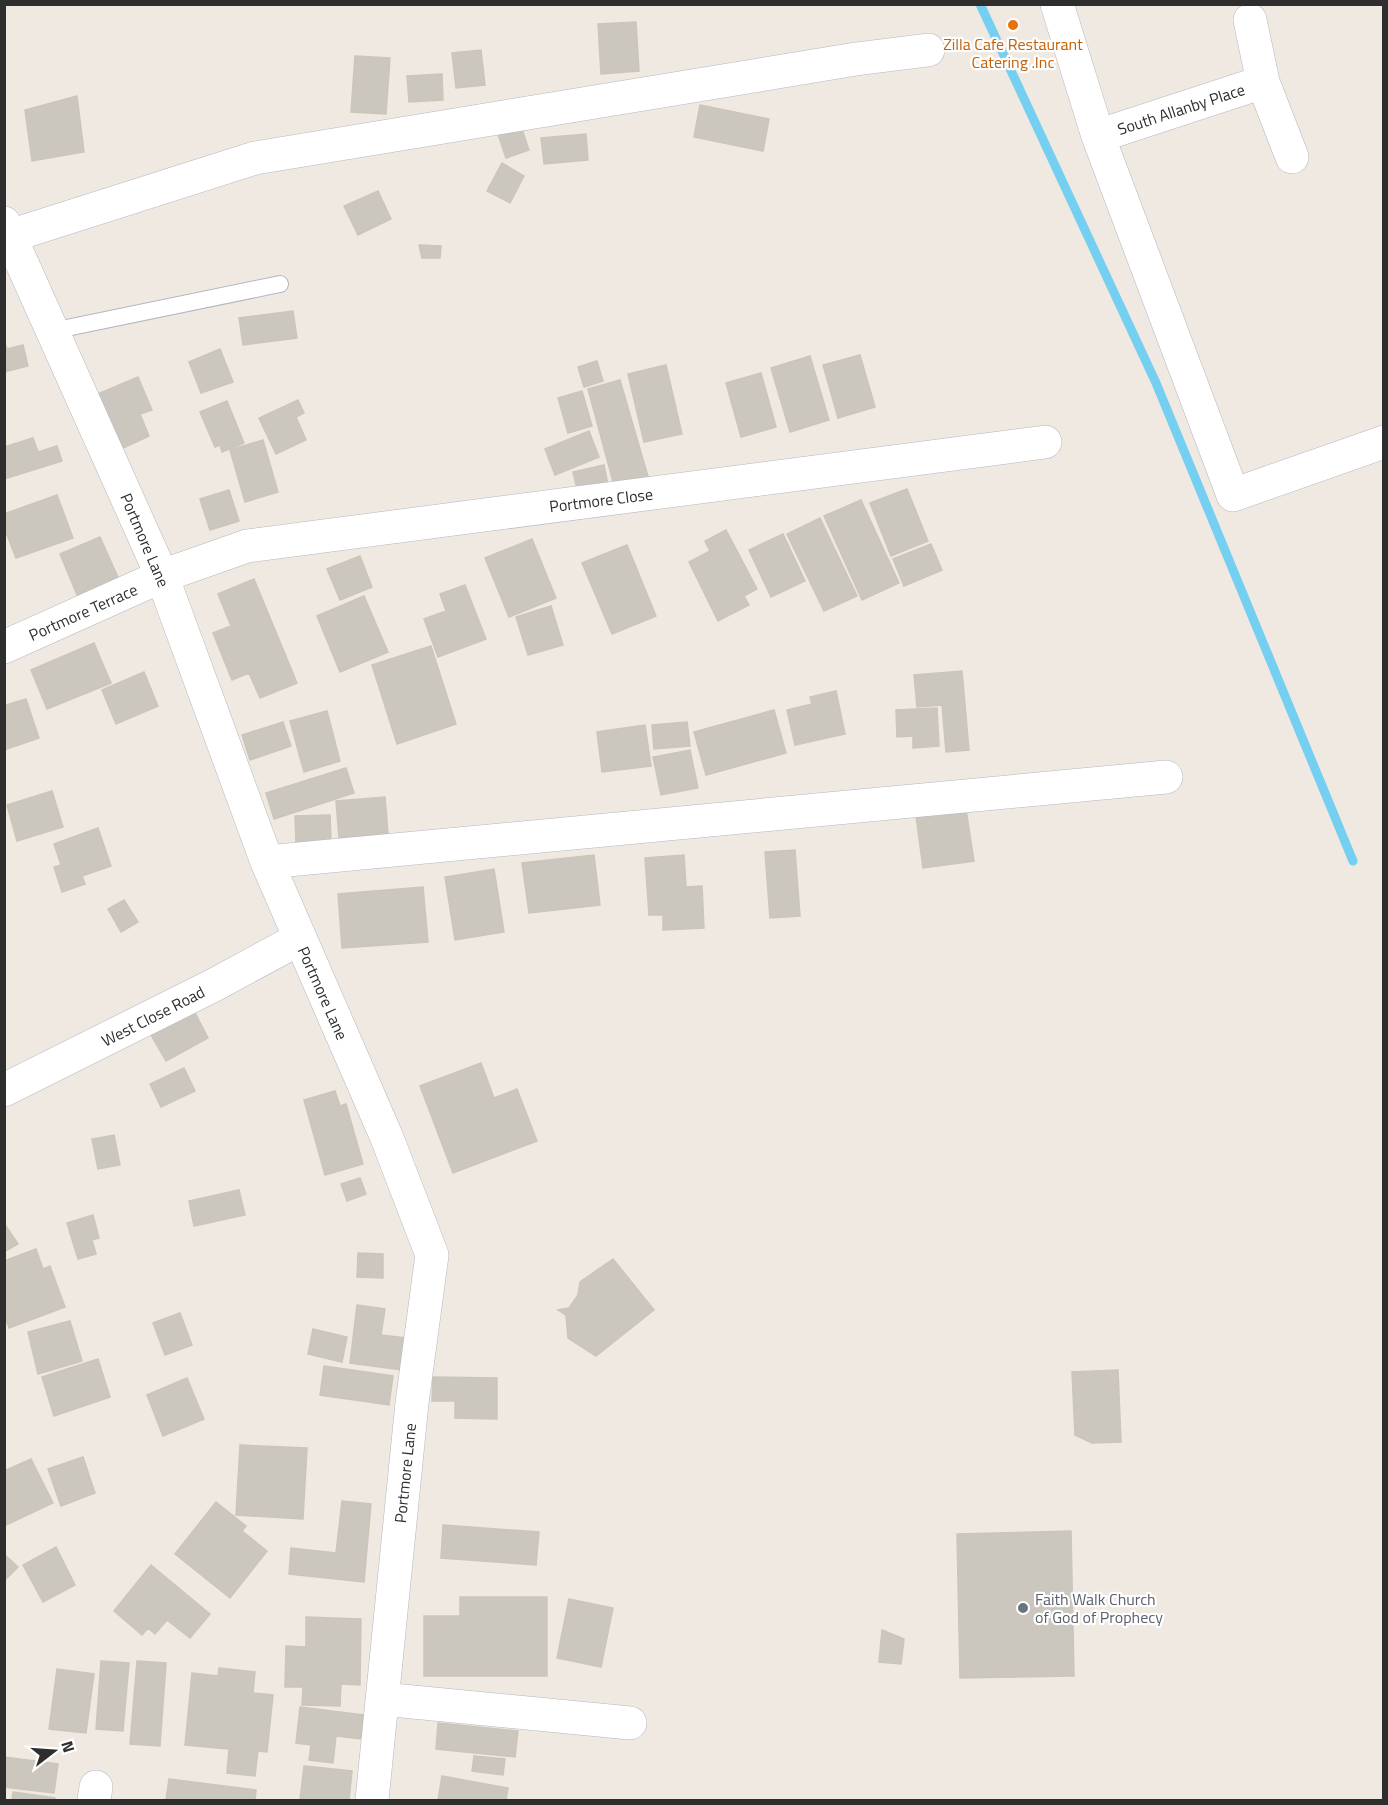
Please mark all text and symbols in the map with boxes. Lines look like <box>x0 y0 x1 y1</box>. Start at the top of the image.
marker: Zilla Cafe Restaurant Catering .Inc <box>1006 18 1020 32</box>
place label: Zilla Cafe Restaurant Catering .Inc <box>943 32 1083 74</box>
street label: South Allanby Place <box>1114 77 1248 141</box>
street label: Portmore Close <box>548 482 654 518</box>
street label: Portmore Lane <box>114 489 176 591</box>
street label: Portmore Terrace <box>25 577 141 647</box>
street label: Portmore Lane <box>292 942 354 1044</box>
street label: West Close Road <box>97 980 209 1052</box>
street label: Portmore Lane <box>388 1422 422 1524</box>
place label: Faith Walk Church of God of Prophecy <box>1035 1587 1163 1629</box>
marker: Faith Walk Church of God of Prophecy <box>1016 1601 1030 1615</box>
north arrow <box>24 1721 84 1781</box>
text: N <box>55 1738 81 1755</box>

